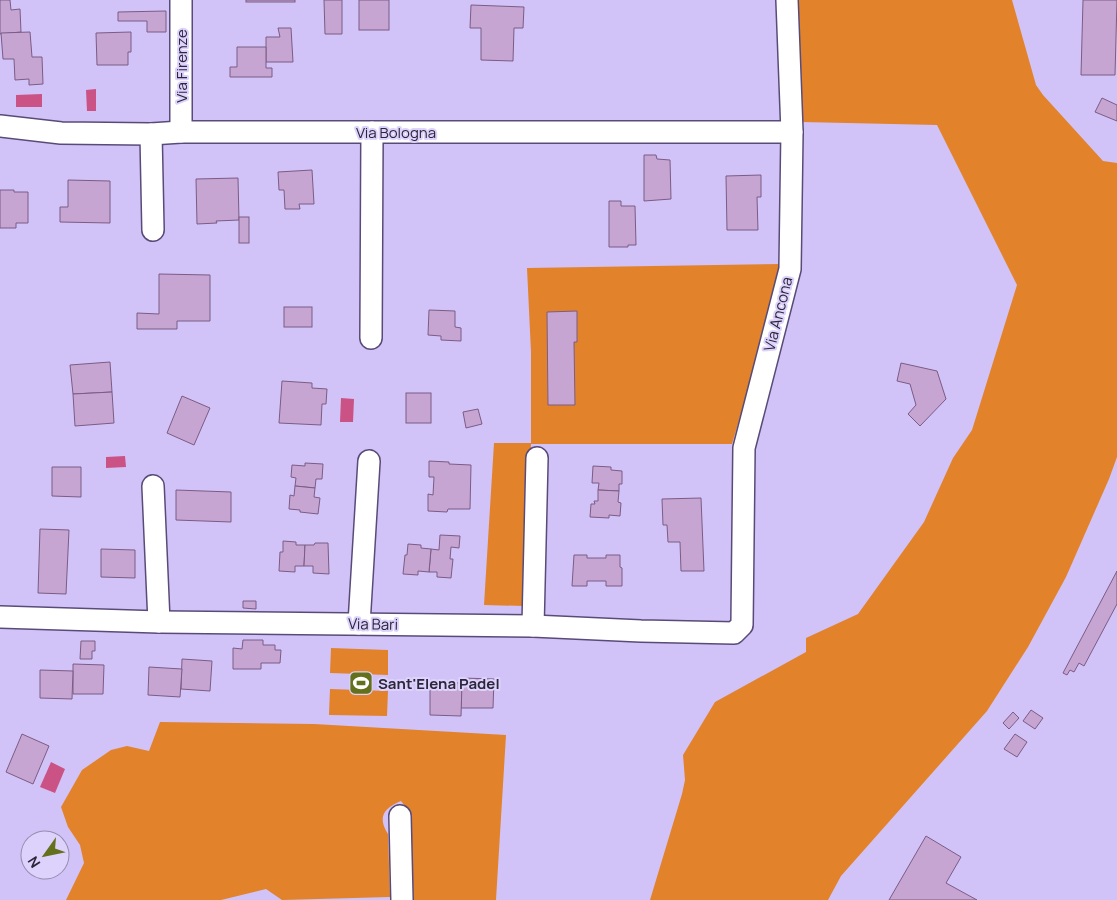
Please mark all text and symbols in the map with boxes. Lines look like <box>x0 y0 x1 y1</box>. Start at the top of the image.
street label: Via Firenze <box>171 29 192 103</box>
street label: Via Bologna <box>356 122 436 143</box>
street label: Via Ancona <box>759 275 797 353</box>
street label: Via Bari <box>348 613 398 635</box>
sports icon: Sant'Elena Padel <box>348 670 374 696</box>
place label: Sant'Elena Padel <box>378 673 500 694</box>
north arrow <box>20 830 70 880</box>
text: N <box>23 853 44 872</box>

